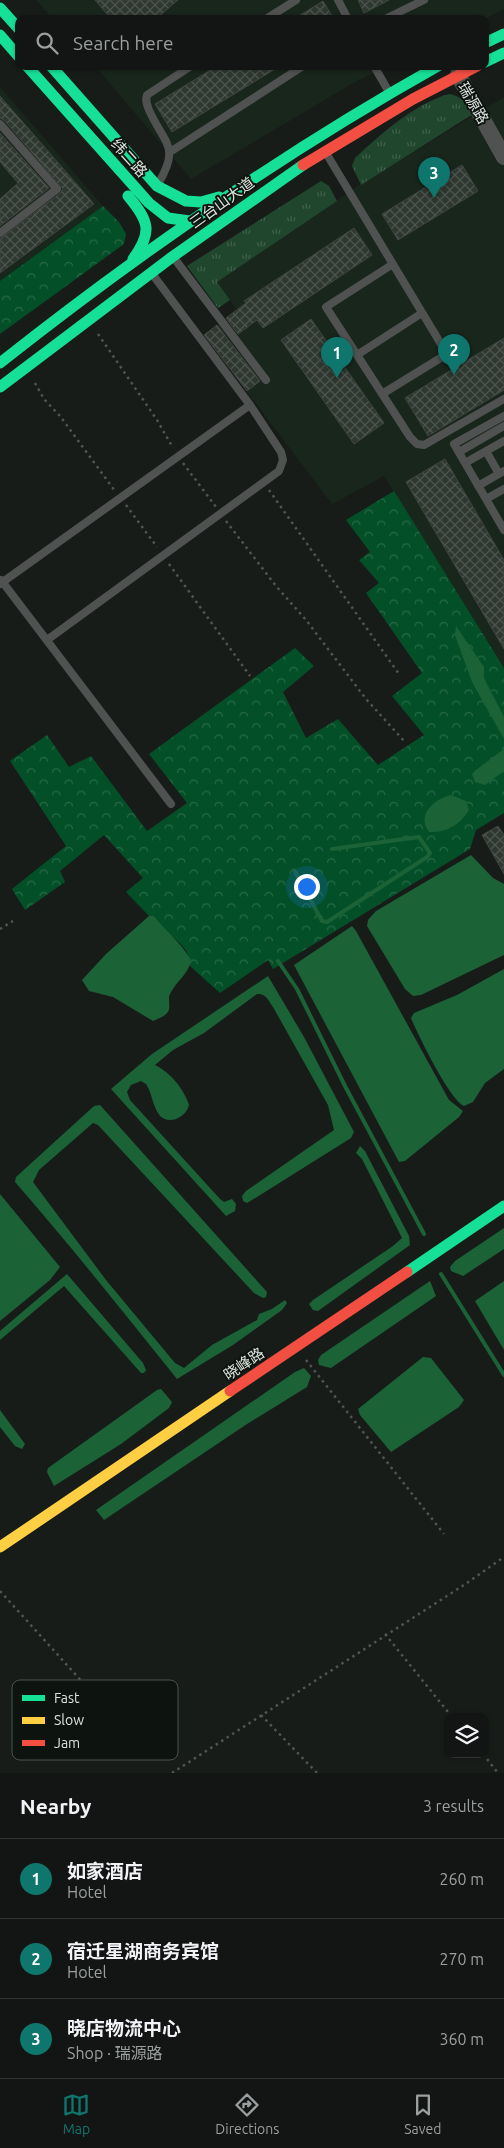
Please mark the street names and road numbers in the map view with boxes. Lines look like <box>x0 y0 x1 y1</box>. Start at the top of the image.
street label: 瑞源路 <box>455 79 492 126</box>
street label: 纬二路 <box>108 135 151 180</box>
street label: 三台山大道 <box>186 174 257 232</box>
street label: 晓峰路 <box>220 1344 267 1383</box>

